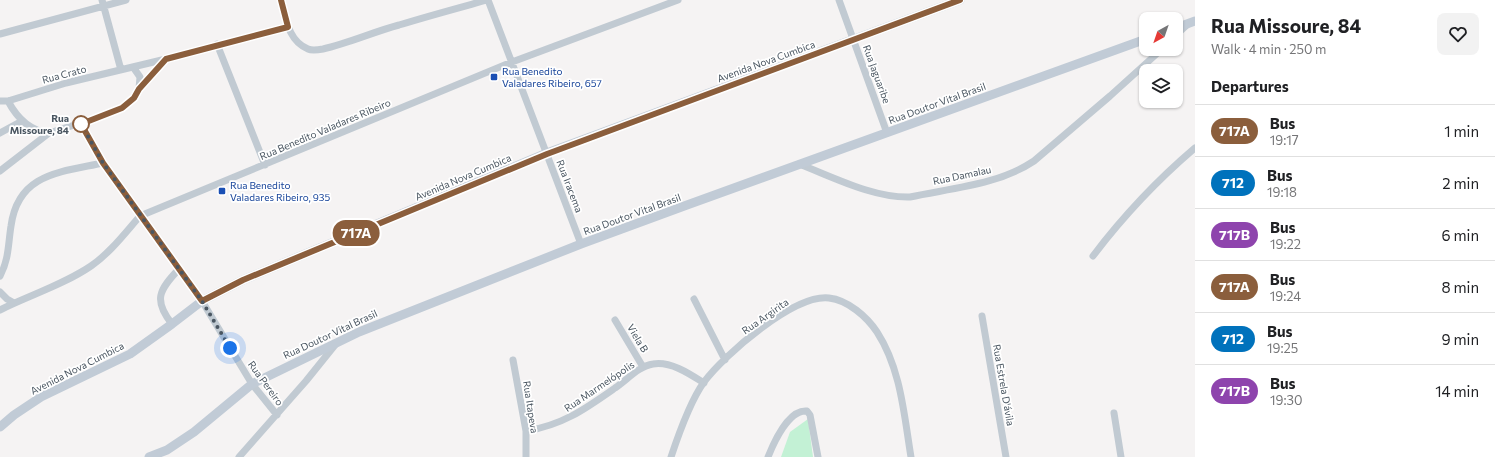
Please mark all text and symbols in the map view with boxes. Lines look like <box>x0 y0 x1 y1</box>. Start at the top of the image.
north arrow <box>1139 12 1183 56</box>
map controls <box>1139 12 1183 108</box>
button: heart <box>1437 13 1479 55</box>
text: Rua Missoure, 84 <box>1211 14 1361 37</box>
street label: Avenida Nova Cumbica <box>715 38 817 84</box>
text: Walk · 4 min · 250 m <box>1211 41 1326 57</box>
street label: Rua Jaguaribe <box>861 43 893 105</box>
street label: Rua Crato <box>41 62 87 86</box>
button: layers <box>1139 64 1183 108</box>
place label: Rua Benedito Valadares Ribeiro, 657 <box>502 65 602 89</box>
marker: Rua Benedito Valadares Ribeiro, 657 <box>489 72 499 82</box>
text: Departures <box>1211 77 1289 95</box>
street label: Rua Doutor Vital Brasil <box>887 80 987 126</box>
street label: Rua Benedito Valadares Ribeiro <box>258 96 392 162</box>
place label: Rua Missoure, 84 <box>10 112 69 136</box>
text: Bus <box>1270 114 1295 132</box>
marker: Rua Missoure, 84 <box>72 115 90 133</box>
text: 717A <box>1219 122 1250 139</box>
text: 1 min <box>1444 122 1479 140</box>
text: 19:17 <box>1270 132 1299 148</box>
street label: Avenida Nova Cumbica <box>413 151 513 203</box>
street label: Rua Iracema <box>554 158 586 214</box>
street label: Rua Damalau <box>932 163 992 187</box>
text: Bus <box>1267 166 1292 184</box>
text: 712 <box>1222 174 1244 191</box>
text: 2 min <box>1442 174 1479 192</box>
place label: Rua Benedito Valadares Ribeiro, 935 <box>230 179 330 203</box>
text: 19:18 <box>1267 184 1297 200</box>
marker: Rua Benedito Valadares Ribeiro, 935 <box>217 186 227 196</box>
street label: Rua Doutor Vital Brasil <box>582 191 682 237</box>
text: Bus <box>1270 218 1295 236</box>
line badge: 717A <box>328 220 384 246</box>
text: 717A <box>341 224 371 241</box>
text: 717B <box>1219 226 1250 243</box>
text: 6 min <box>1441 226 1479 244</box>
text: 19:22 <box>1270 236 1301 252</box>
text: Bus <box>1270 270 1295 288</box>
text: 717A <box>1219 278 1250 295</box>
text: 8 min <box>1441 278 1479 296</box>
text: 19:24 <box>1270 288 1301 304</box>
street label: Rua Argirita <box>739 296 791 336</box>
street label: Rua Doutor Vital Brasil <box>281 307 379 361</box>
street label: Viela B <box>625 322 651 355</box>
text: Bus <box>1267 322 1292 340</box>
text: 712 <box>1222 330 1244 347</box>
text: 9 min <box>1441 330 1479 348</box>
your location <box>220 338 240 358</box>
street label: Avenida Nova Cumbica <box>28 339 126 397</box>
text: 19:25 <box>1267 340 1298 356</box>
street label: Rua Estrela D'ávila <box>991 343 1017 427</box>
street label: Rua Pereiro <box>246 358 286 408</box>
street label: Rua Marmelópolis <box>562 358 637 414</box>
text: Bus <box>1270 374 1295 392</box>
street label: Rua Itapeva <box>521 380 541 434</box>
text: 717B <box>1219 382 1250 399</box>
text: 14 min <box>1435 382 1479 400</box>
text: 19:30 <box>1270 392 1302 408</box>

